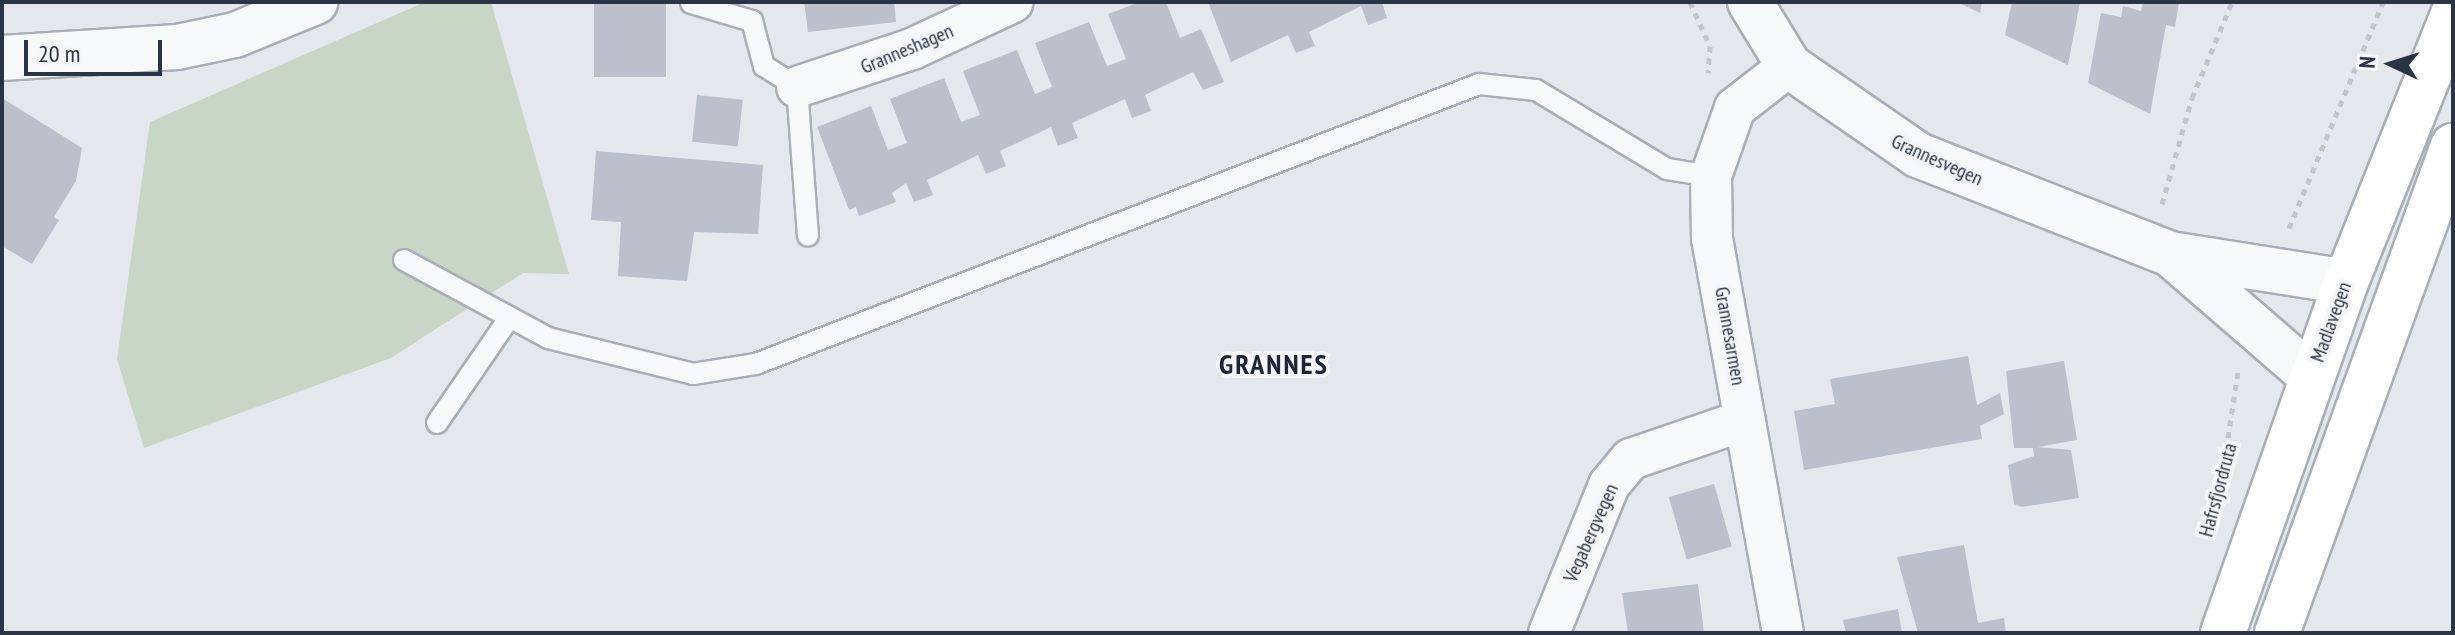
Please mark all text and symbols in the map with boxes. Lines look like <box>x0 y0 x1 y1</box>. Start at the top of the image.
street label: Granneshagen <box>857 19 957 79</box>
scale bar <box>28 24 166 74</box>
north arrow <box>2351 24 2431 104</box>
text: 20 m <box>38 38 80 69</box>
text: N <box>2353 55 2381 69</box>
street label: Grannesvegen <box>1888 129 1986 191</box>
street label: Madlavegen <box>2305 279 2357 365</box>
street label: Grannesarmen <box>1710 285 1750 387</box>
district label: GRANNES <box>1219 347 1329 381</box>
street label: Hafrsfjordruta <box>2194 441 2242 539</box>
street label: Vegabergvegen <box>1559 480 1623 586</box>

